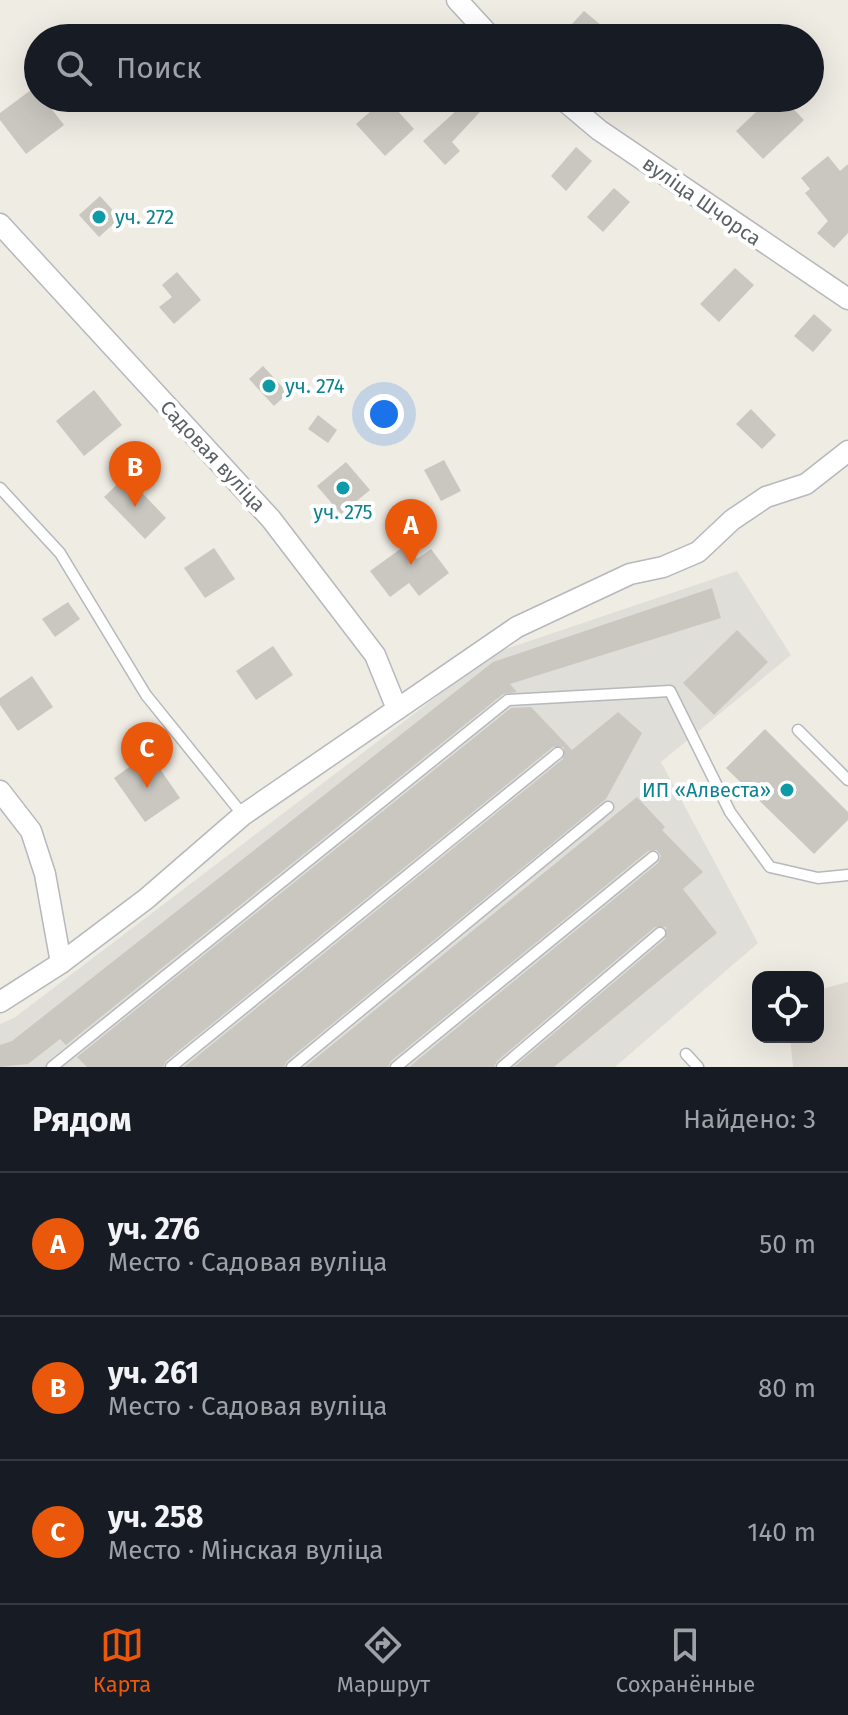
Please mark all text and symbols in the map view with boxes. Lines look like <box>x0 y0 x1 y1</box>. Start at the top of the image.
search box <box>24 24 824 112</box>
icon: search <box>52 46 96 90</box>
text: Поиск <box>116 50 202 86</box>
street label: вуліца Шчорса <box>638 151 766 251</box>
place label: уч. 272 <box>115 205 174 229</box>
marker: уч. 272 <box>90 208 108 226</box>
place label: уч. 274 <box>285 374 345 398</box>
marker: уч. 274 <box>260 377 278 395</box>
your location <box>364 394 404 434</box>
street label: Садовая вуліца <box>155 395 271 517</box>
pin: B <box>109 441 161 507</box>
marker: уч. 275 <box>334 479 352 497</box>
pin: A <box>385 499 437 565</box>
place label: уч. 275 <box>313 500 373 524</box>
pin: C <box>121 722 173 788</box>
place label: ИП «Алвеста» <box>642 778 771 802</box>
marker: ИП «Алвеста» <box>778 781 796 799</box>
map controls <box>752 971 824 1043</box>
button: locate <box>752 971 824 1043</box>
text: Рядом <box>32 1099 131 1140</box>
text: Найдено: 3 <box>683 1104 816 1135</box>
text: уч. 276 <box>108 1211 200 1247</box>
text: A <box>50 1229 66 1260</box>
text: 50 m <box>759 1229 816 1260</box>
text: Место · Садовая вуліца <box>108 1247 387 1278</box>
text: уч. 261 <box>108 1355 199 1391</box>
text: B <box>50 1373 66 1404</box>
text: 80 m <box>758 1373 816 1404</box>
text: Место · Садовая вуліца <box>108 1391 387 1422</box>
text: уч. 258 <box>108 1499 203 1535</box>
text: C <box>51 1517 65 1548</box>
text: 140 m <box>747 1517 816 1548</box>
text: Место · Мінская вуліца <box>108 1535 383 1566</box>
tab: Карта <box>93 1623 151 1698</box>
tab: Маршрут <box>337 1623 430 1698</box>
tab: Сохранённые <box>616 1623 755 1698</box>

